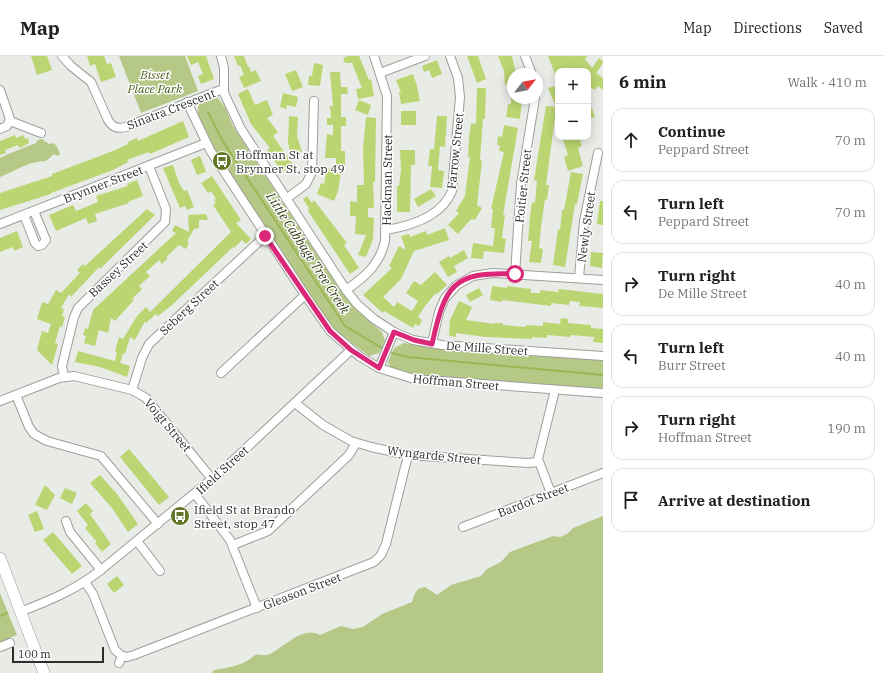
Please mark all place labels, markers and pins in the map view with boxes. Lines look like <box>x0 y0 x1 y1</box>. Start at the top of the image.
place label: Hoffman St at Brynner St, stop 49 <box>236 147 345 176</box>
bus stop icon: Hoffman St at Brynner St, stop 49 <box>211 150 233 172</box>
place label: Ifield St at Brando Street, stop 47 <box>194 502 295 531</box>
bus stop icon: Ifield St at Brando Street, stop 47 <box>169 505 191 527</box>

